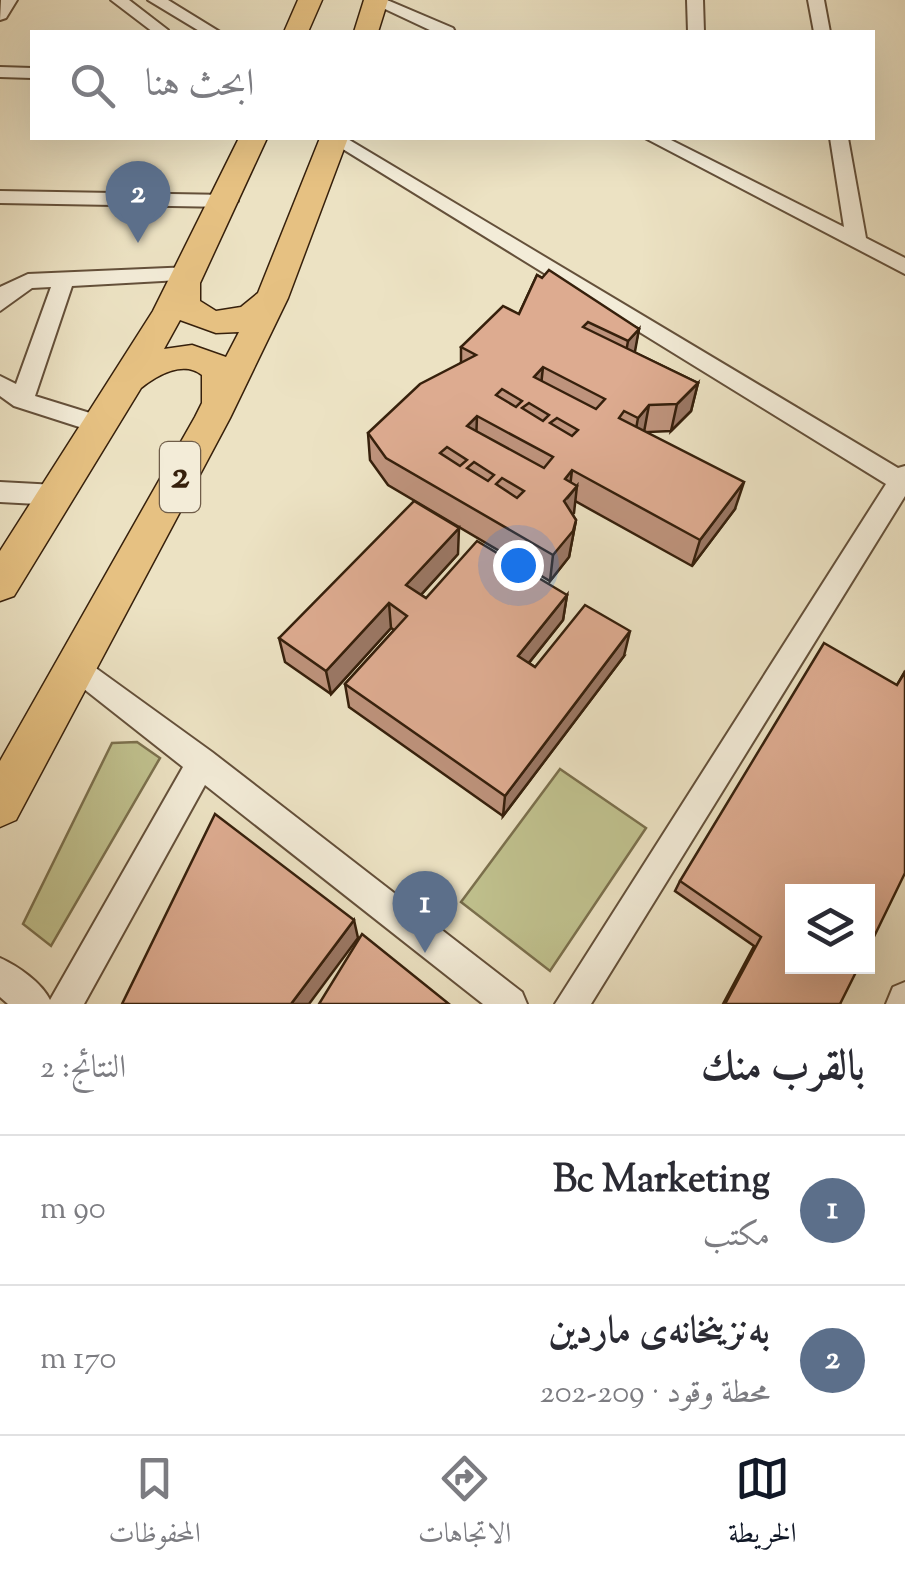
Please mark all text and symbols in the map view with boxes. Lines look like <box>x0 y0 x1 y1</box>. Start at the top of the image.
search box <box>30 30 875 140</box>
icon: search <box>65 58 120 113</box>
text: ابحث هنا <box>145 59 254 113</box>
pin: 2 <box>106 160 170 243</box>
road number: 2 <box>160 442 200 512</box>
your location <box>493 540 544 591</box>
pin: 1 <box>392 870 458 953</box>
map controls <box>785 884 875 974</box>
button: layers <box>785 884 875 974</box>
text: بالقرب منك <box>701 1039 865 1099</box>
text: النتائج: 2 <box>40 1046 126 1092</box>
text: Bc Marketing <box>553 1155 770 1209</box>
text: 90 m <box>40 1187 106 1233</box>
text: 1 <box>827 1187 838 1233</box>
text: مكتب <box>703 1214 770 1260</box>
text: بەنزینخانەی ماردین <box>548 1306 770 1360</box>
text: 170 m <box>40 1337 117 1383</box>
text: 2 <box>825 1337 840 1383</box>
text: محطة وقود · 209-202 <box>540 1371 770 1417</box>
tab: المحفوظات <box>109 1451 201 1560</box>
tab: الاتجاهات <box>418 1451 511 1560</box>
tab: الخريطة <box>728 1451 796 1560</box>

